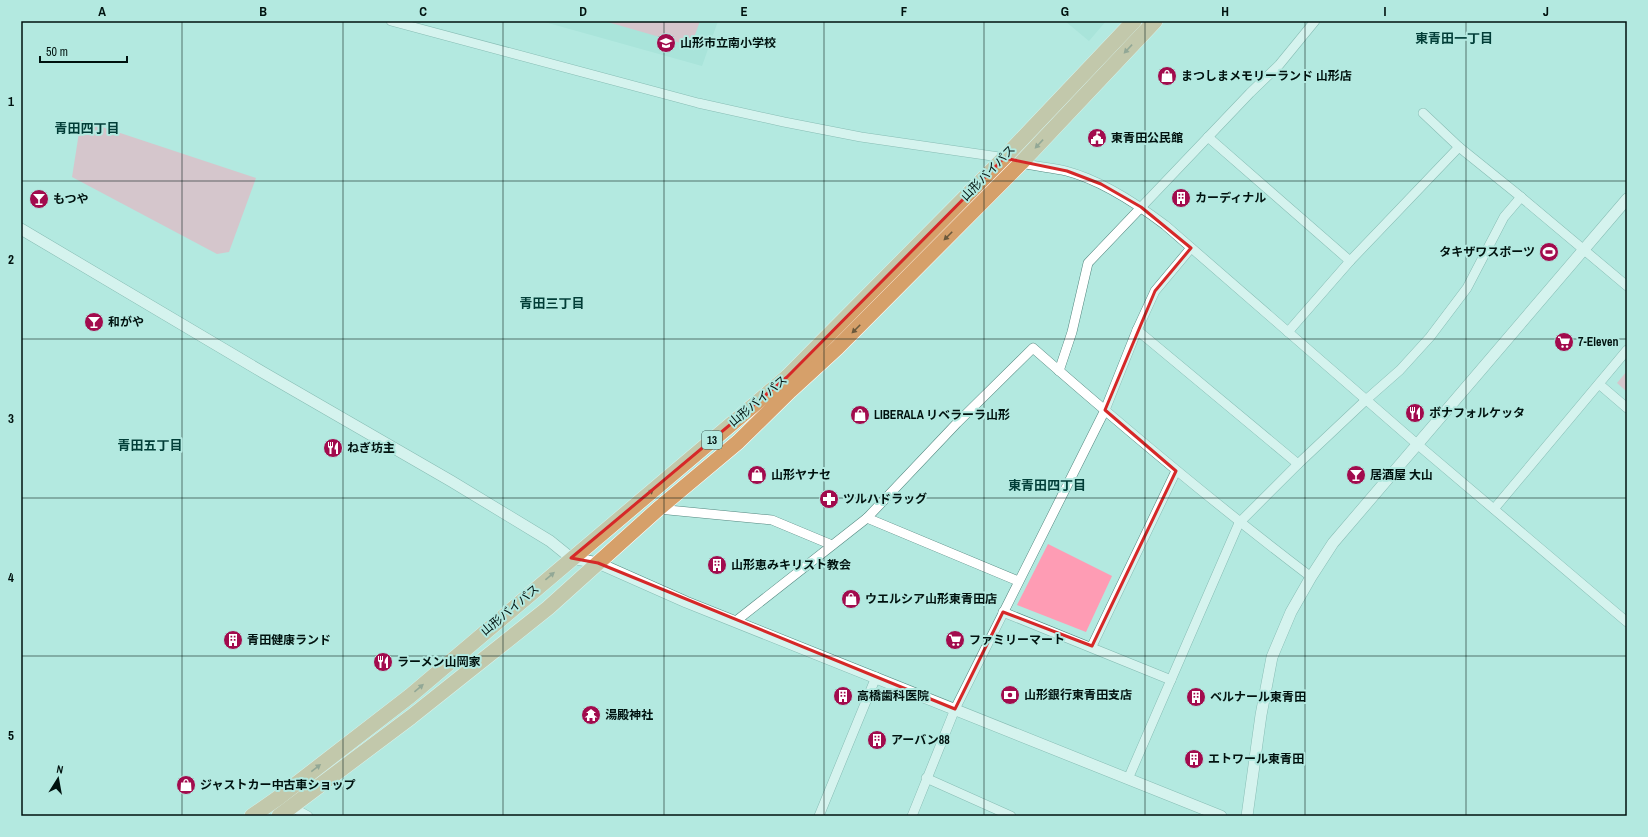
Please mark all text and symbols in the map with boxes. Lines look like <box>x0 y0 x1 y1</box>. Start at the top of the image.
text: A <box>98 3 106 20</box>
text: B <box>259 3 267 20</box>
text: C <box>419 3 427 20</box>
text: D <box>579 3 587 20</box>
text: E <box>740 3 748 20</box>
text: F <box>901 3 908 20</box>
text: G <box>1061 3 1069 20</box>
text: H <box>1221 3 1229 20</box>
text: I <box>1384 3 1387 20</box>
text: J <box>1543 3 1549 20</box>
district label: 東青田一丁目 <box>1415 30 1493 47</box>
school or university icon: 山形市立南小学校 <box>655 32 677 54</box>
place label: 山形市立南小学校 <box>680 35 776 51</box>
scale bar <box>40 38 127 64</box>
text: 50 m <box>46 44 68 60</box>
one-way arrow <box>1124 44 1133 54</box>
shop icon: まつしまメモリーランド 山形店 <box>1156 65 1178 87</box>
place label: まつしまメモリーランド 山形店 <box>1181 68 1352 84</box>
text: 1 <box>8 93 14 110</box>
district label: 青田四丁目 <box>54 120 120 137</box>
public building icon: 東青田公民館 <box>1086 127 1108 149</box>
place label: 東青田公民館 <box>1111 130 1183 146</box>
one-way arrow <box>1034 139 1044 149</box>
street label: 山形バイパス <box>957 142 1019 204</box>
building icon: カーディナル <box>1170 187 1192 209</box>
bar icon: もつや <box>28 188 50 210</box>
place label: カーディナル <box>1195 190 1266 206</box>
place label: もつや <box>53 191 89 207</box>
one-way arrow <box>943 231 953 241</box>
sports icon: タキザワスポーツ <box>1538 241 1560 263</box>
place label: タキザワスポーツ <box>1439 244 1535 260</box>
text: 2 <box>8 251 14 268</box>
district label: 青田三丁目 <box>519 295 585 312</box>
bar icon: 和がや <box>83 311 105 333</box>
place label: 和がや <box>108 314 144 330</box>
one-way arrow <box>852 324 861 334</box>
supermarket icon: 7-Eleven <box>1553 331 1575 353</box>
place label: 7-Eleven <box>1578 334 1618 350</box>
street label: 山形バイパス <box>725 372 791 430</box>
restaurant icon: ボナフォルケッタ <box>1404 402 1426 424</box>
shop icon: LIBERALA リベラーラ山形 <box>849 404 871 426</box>
place label: ボナフォルケッタ <box>1429 405 1525 421</box>
place label: LIBERALA リベラーラ山形 <box>874 407 1010 423</box>
text: 3 <box>8 410 14 427</box>
road number: 13 <box>702 431 722 449</box>
district label: 青田五丁目 <box>117 437 183 454</box>
restaurant icon: ねぎ坊主 <box>322 437 344 459</box>
place label: ねぎ坊主 <box>347 440 395 456</box>
shop icon: 山形ヤナセ <box>746 464 768 486</box>
bar icon: 居酒屋 大山 <box>1345 464 1367 486</box>
place label: 山形ヤナセ <box>771 467 831 483</box>
place label: 居酒屋 大山 <box>1370 467 1433 483</box>
district label: 東青田四丁目 <box>1008 477 1086 494</box>
one-way arrow <box>644 488 655 497</box>
pharmacy icon: ツルハドラッグ <box>818 488 840 510</box>
place label: ツルハドラッグ <box>843 491 927 507</box>
building icon: 山形恵みキリスト教会 <box>706 554 728 576</box>
place label: 山形恵みキリスト教会 <box>731 557 851 573</box>
text: 4 <box>8 569 14 586</box>
one-way arrow <box>545 572 555 581</box>
street label: 山形バイパス <box>477 581 543 639</box>
shop icon: ウエルシア山形東青田店 <box>840 588 862 610</box>
place label: ウエルシア山形東青田店 <box>865 591 997 607</box>
building icon: 青田健康ランド <box>222 629 244 651</box>
supermarket icon: ファミリーマート <box>944 629 966 651</box>
place label: 青田健康ランド <box>247 632 331 648</box>
place label: ファミリーマート <box>969 632 1065 648</box>
restaurant icon: ラーメン山岡家 <box>372 651 394 673</box>
place label: ラーメン山岡家 <box>397 654 481 670</box>
one-way arrow <box>414 683 424 693</box>
bank icon: 山形銀行東青田支店 <box>999 684 1021 706</box>
building icon: 高橋歯科医院 <box>832 685 854 707</box>
building icon: ベルナール東青田 <box>1185 686 1207 708</box>
place label: 山形銀行東青田支店 <box>1024 687 1132 703</box>
place label: 高橋歯科医院 <box>857 688 929 704</box>
place label: ベルナール東青田 <box>1210 689 1306 705</box>
temple icon: 湯殿神社 <box>580 704 602 726</box>
place label: 湯殿神社 <box>605 707 653 723</box>
text: 5 <box>8 727 14 744</box>
building icon: アーバン88 <box>866 729 888 751</box>
place label: アーバン88 <box>891 732 950 748</box>
building icon: エトワール東青田 <box>1183 748 1205 770</box>
place label: エトワール東青田 <box>1208 751 1304 767</box>
north arrow <box>38 759 78 799</box>
text: N <box>55 762 64 777</box>
one-way arrow <box>311 763 322 772</box>
shop icon: ジャストカー中古車ショップ <box>175 774 197 796</box>
place label: ジャストカー中古車ショップ <box>200 777 355 793</box>

